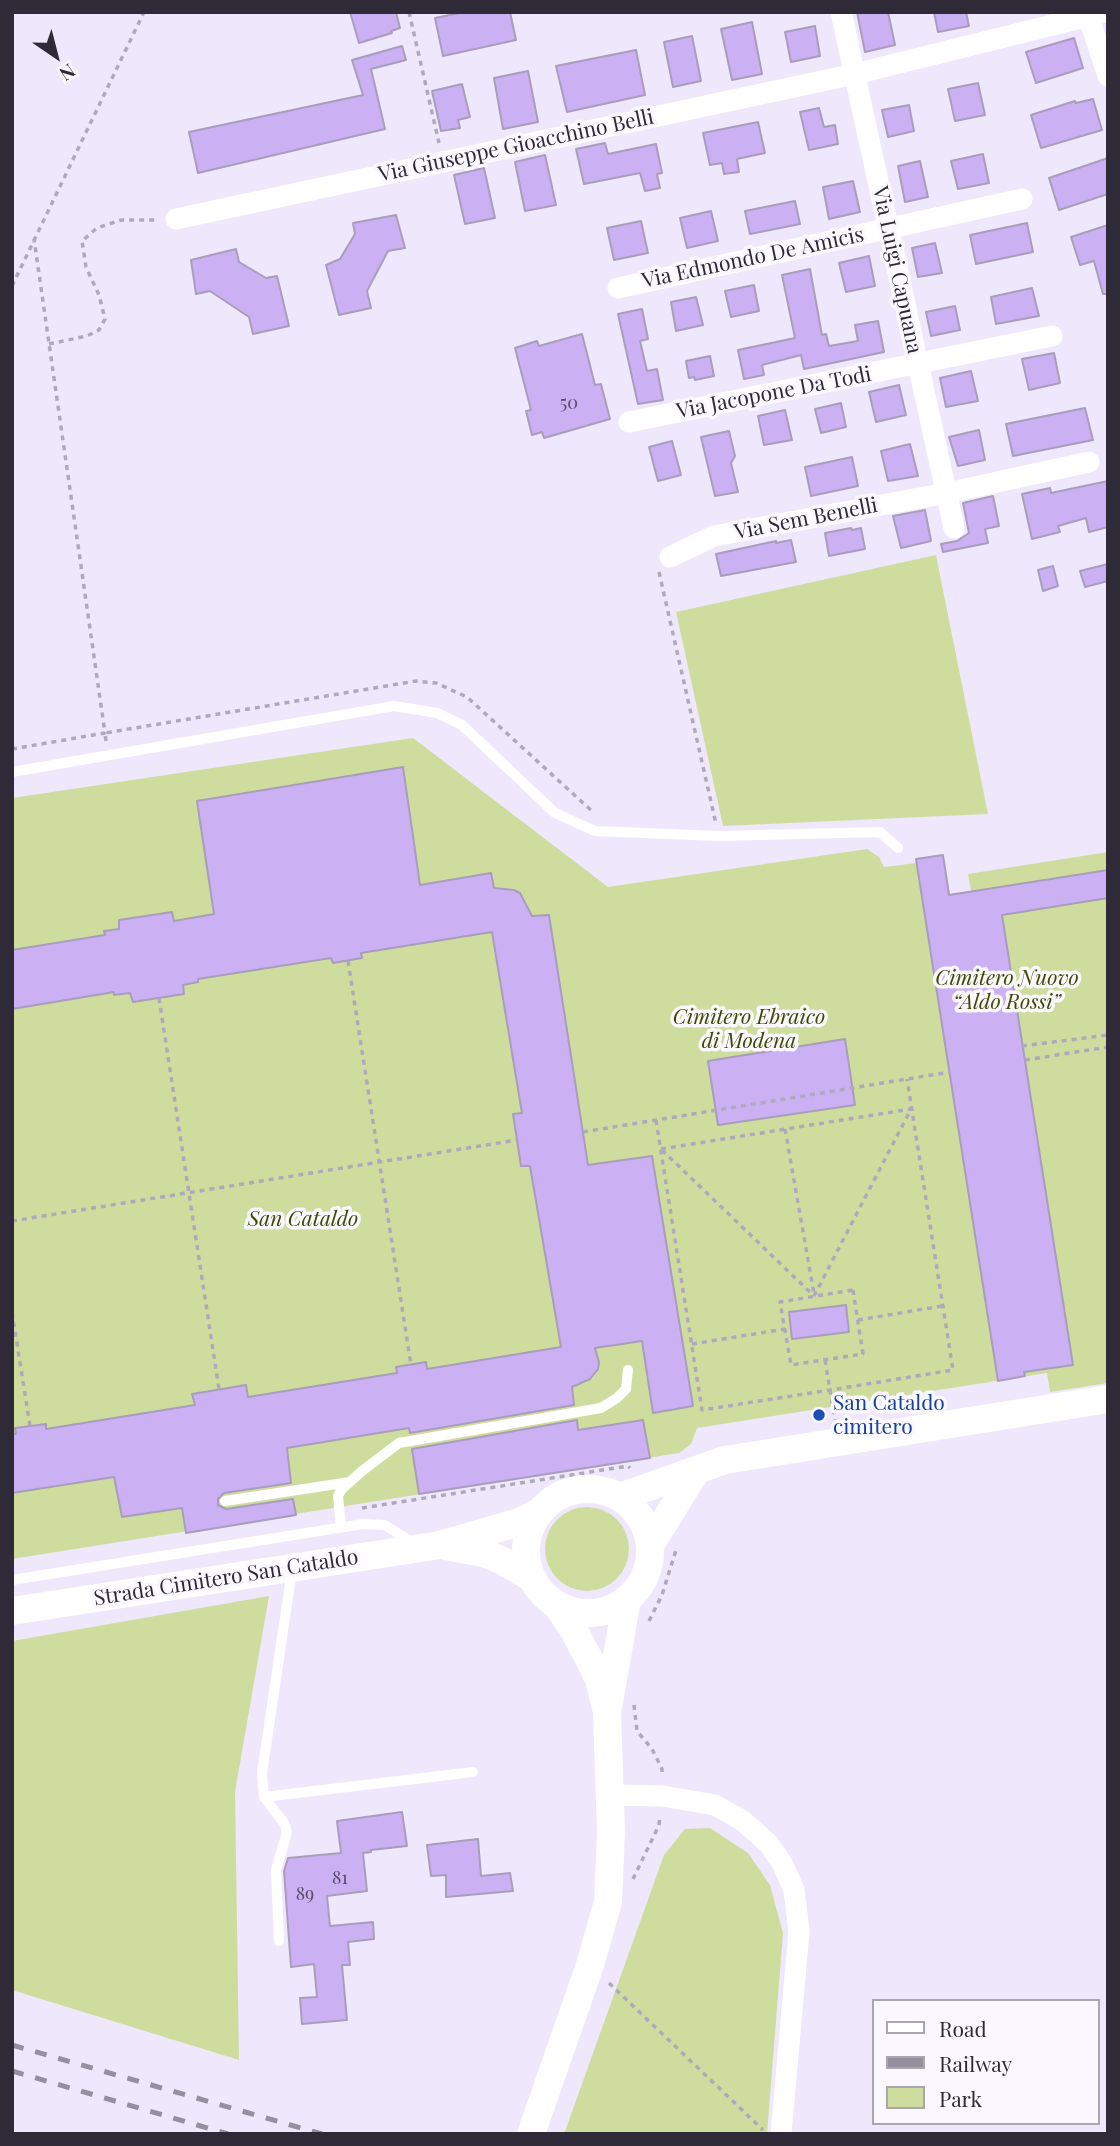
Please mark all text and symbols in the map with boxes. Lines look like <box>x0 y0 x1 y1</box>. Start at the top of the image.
north arrow <box>21 21 91 91</box>
text: N <box>55 59 81 88</box>
street label: Via Giuseppe Gioacchino Belli <box>376 104 656 188</box>
street label: Via Luigi Capuana <box>867 184 927 356</box>
street label: Via Edmondo De Amicis <box>640 222 866 294</box>
street label: Via Jacopone Da Todi <box>674 362 874 424</box>
house number: 50 <box>560 392 578 414</box>
street label: Via Sem Benelli <box>732 493 880 545</box>
park label: Cimitero Nuovo “Aldo Rossi” <box>935 965 1079 1015</box>
park label: Cimitero Ebraico di Modena <box>673 1004 825 1054</box>
park label: San Cataldo <box>248 1206 358 1232</box>
place label: San Cataldo cimitero <box>833 1390 945 1440</box>
marker: San Cataldo cimitero <box>811 1407 827 1423</box>
street label: Strada Cimitero San Cataldo <box>92 1545 360 1611</box>
house number: 81 <box>332 1867 348 1889</box>
house number: 89 <box>296 1883 314 1905</box>
legend <box>872 1999 1099 2125</box>
text: Road <box>939 2014 987 2042</box>
text: Railway <box>939 2049 1012 2077</box>
text: Park <box>939 2084 982 2112</box>

